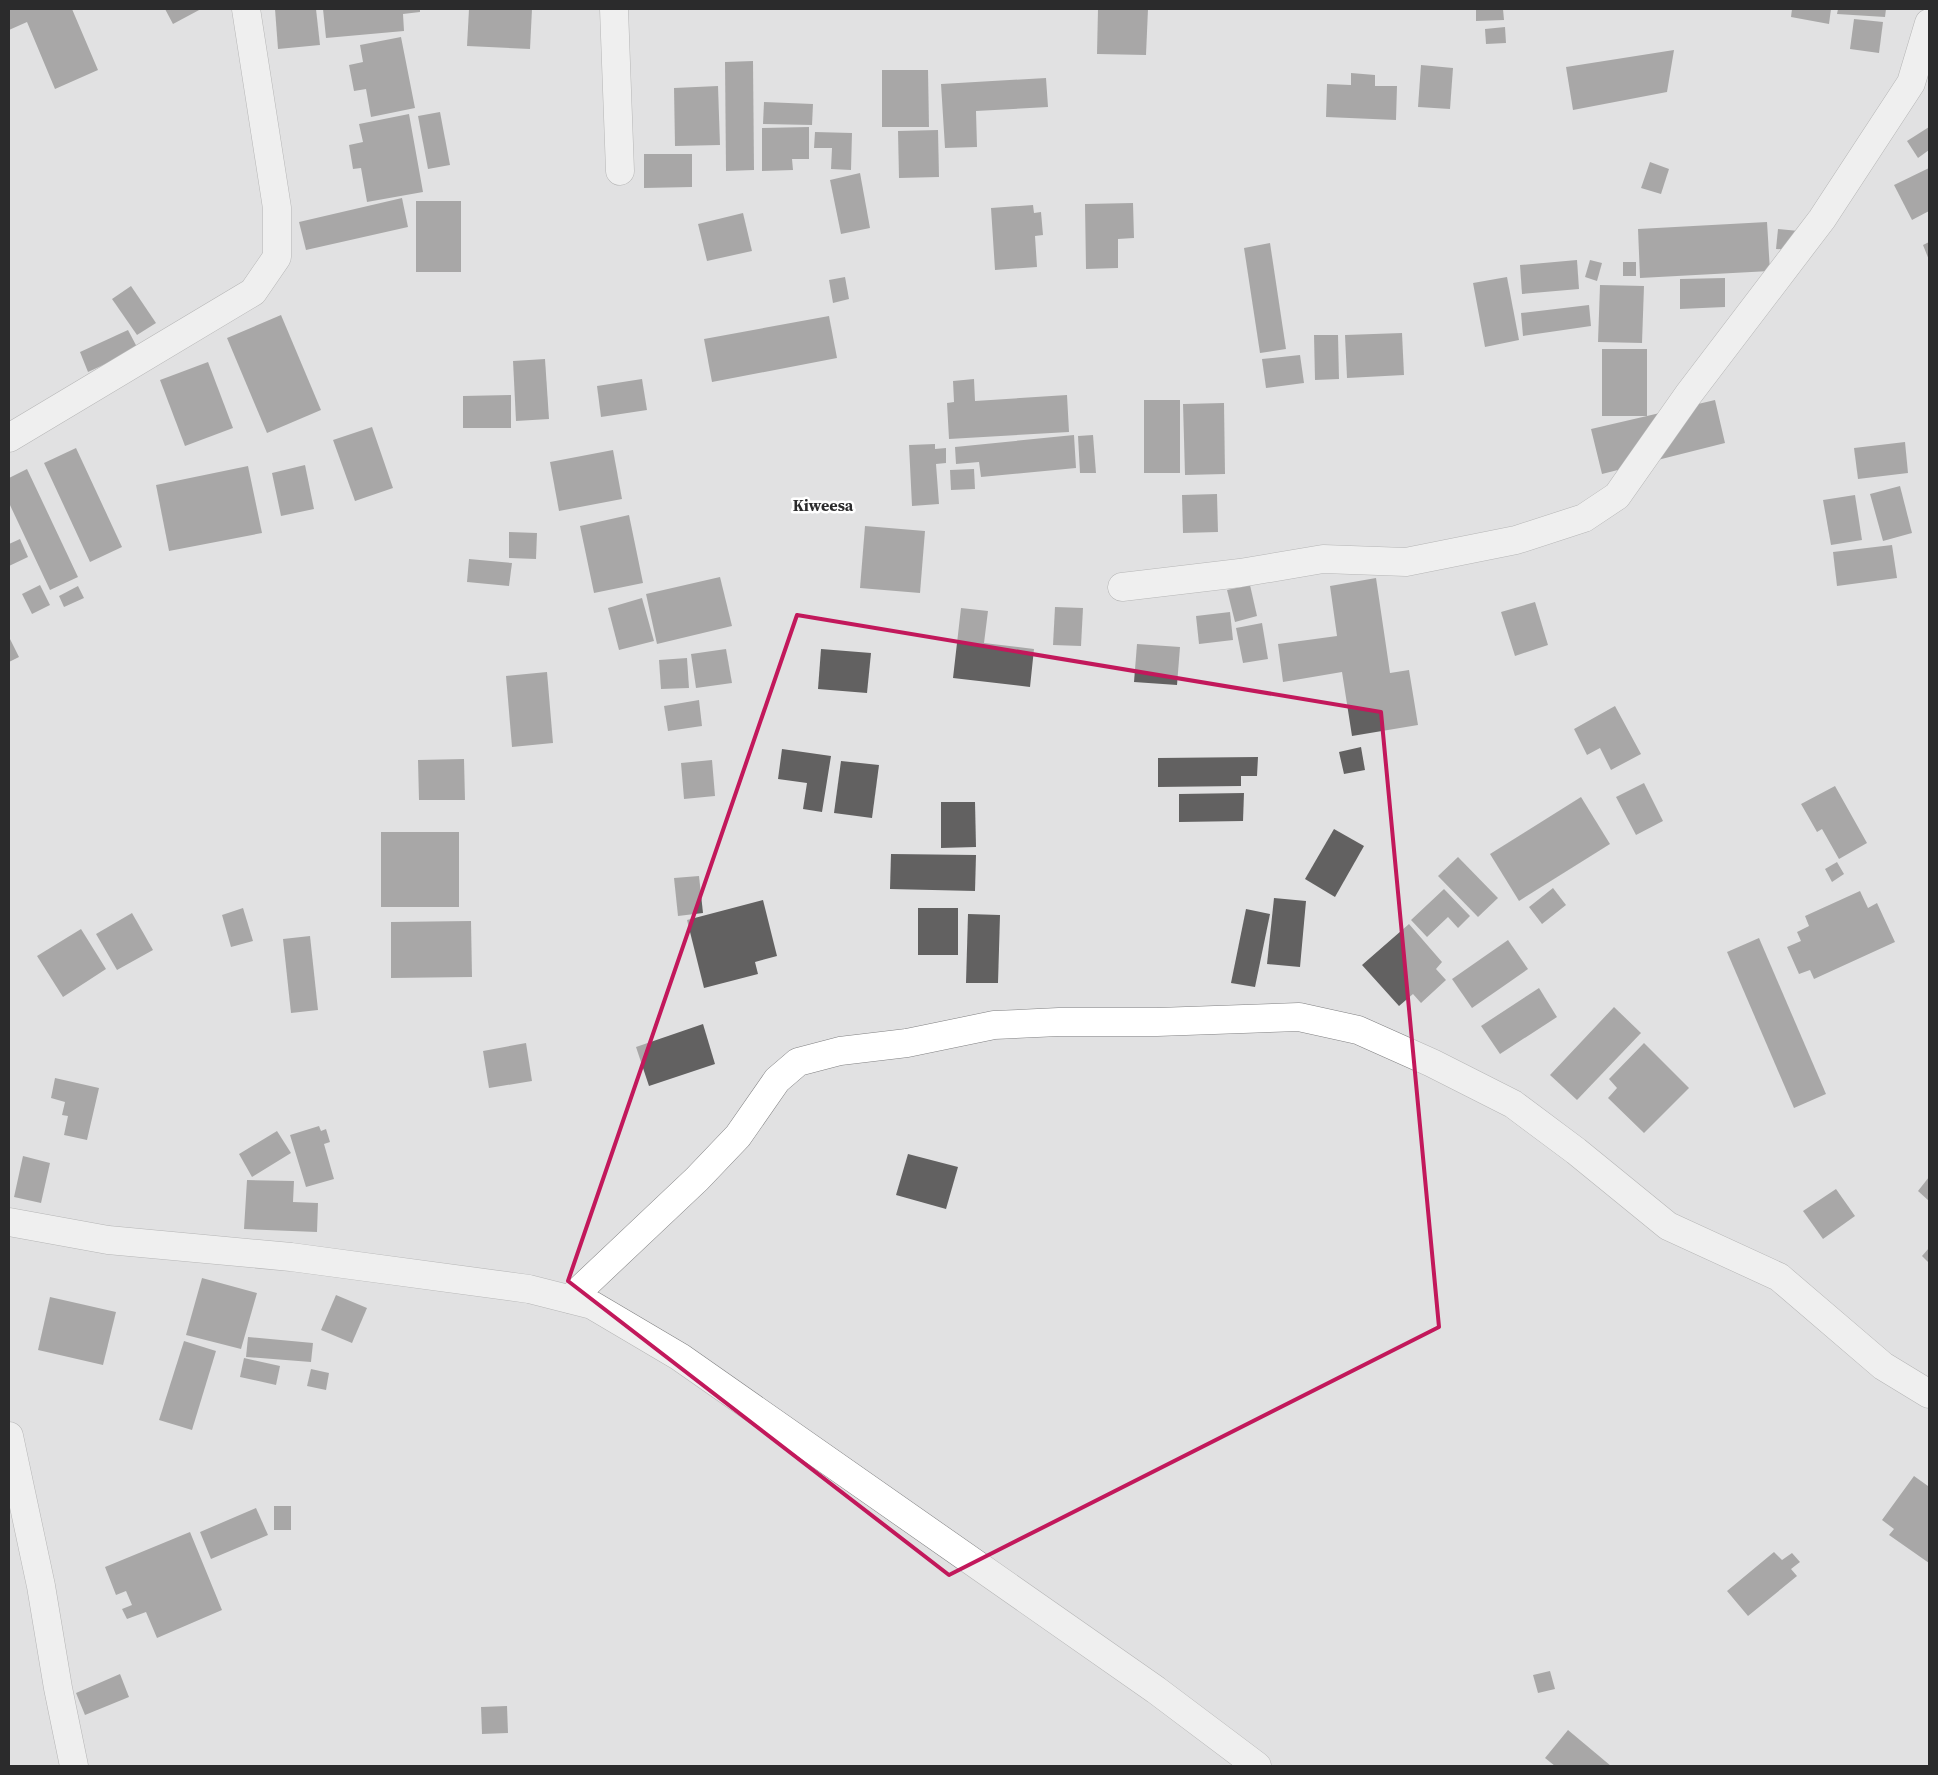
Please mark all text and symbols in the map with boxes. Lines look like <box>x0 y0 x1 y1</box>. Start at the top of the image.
district label: Kiweesa <box>793 494 854 516</box>

